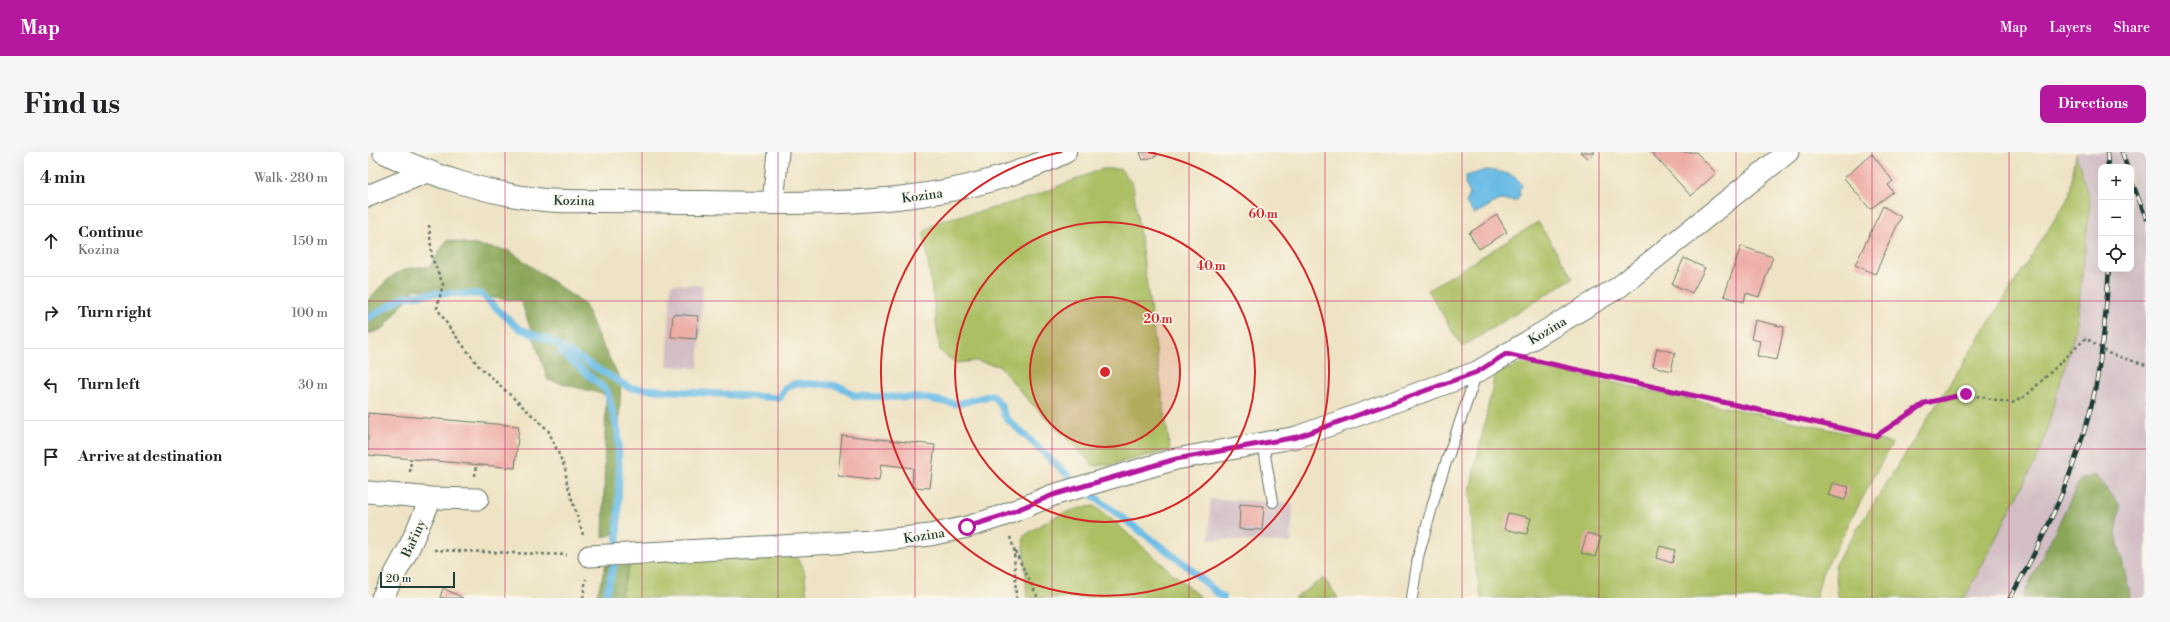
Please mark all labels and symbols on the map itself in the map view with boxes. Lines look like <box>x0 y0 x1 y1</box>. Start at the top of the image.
street label: Kozina <box>900 185 944 207</box>
street label: Kozina <box>553 193 595 209</box>
text: 60 m <box>1248 207 1278 222</box>
text: 40 m <box>1196 259 1226 274</box>
text: 20 m <box>1143 312 1173 327</box>
street label: Kozina <box>1526 313 1570 348</box>
centre of rings <box>1098 365 1112 379</box>
route end <box>1957 385 1975 403</box>
street label: Bařiny <box>398 516 430 561</box>
route start <box>958 518 976 536</box>
street label: Kozina <box>902 525 946 547</box>
scale bar <box>380 570 455 589</box>

